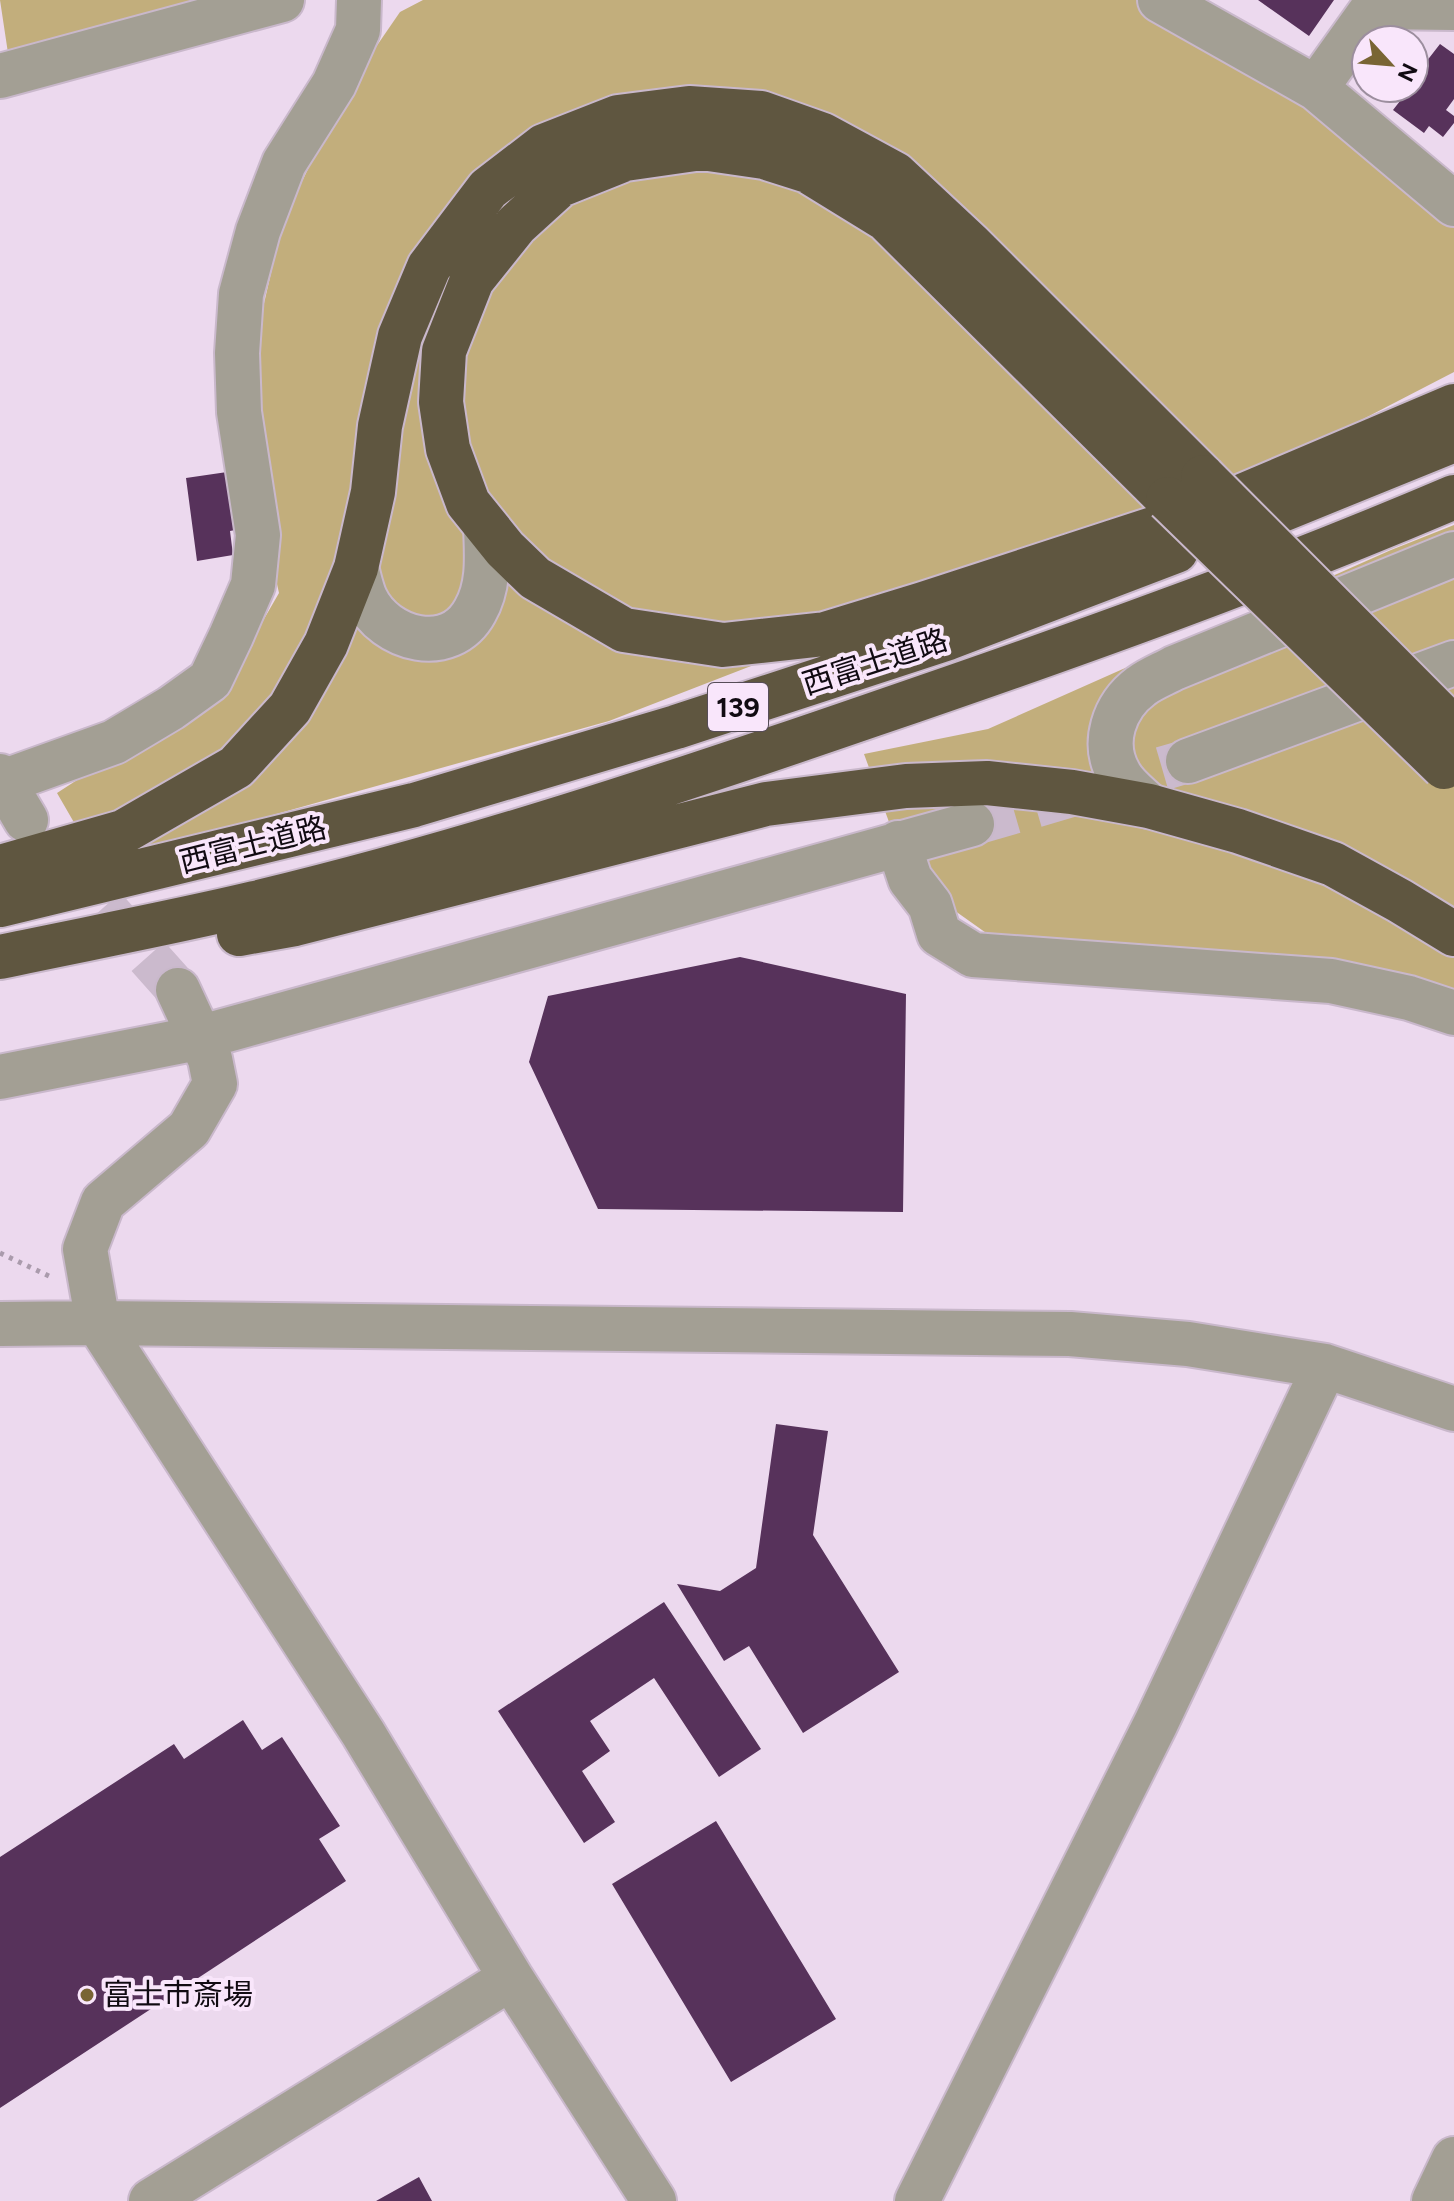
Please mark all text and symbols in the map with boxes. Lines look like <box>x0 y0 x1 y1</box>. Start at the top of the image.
north arrow <box>1350 24 1430 104</box>
text: N <box>1392 59 1423 86</box>
street label: 西富士道路 <box>798 621 952 702</box>
road number: 139 <box>708 683 768 731</box>
street label: 西富士道路 <box>176 808 330 881</box>
place label: 富士市斎場 <box>103 1976 253 2013</box>
marker: 富士市斎場 <box>78 1986 96 2004</box>

